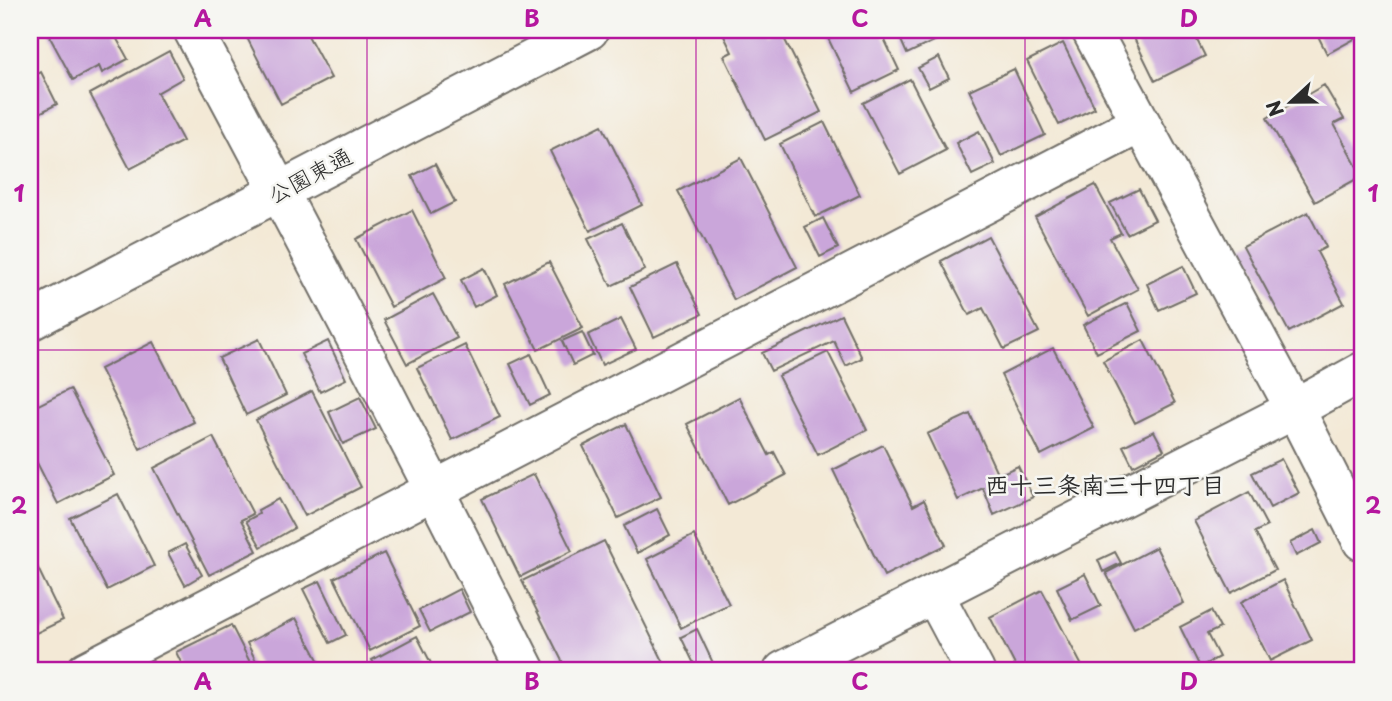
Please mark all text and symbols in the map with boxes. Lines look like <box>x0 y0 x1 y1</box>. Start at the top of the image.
text: A <box>194 0 212 35</box>
text: B <box>524 0 540 35</box>
text: C <box>851 0 869 35</box>
text: D <box>1180 0 1198 35</box>
north arrow <box>1256 66 1326 136</box>
text: N <box>1259 97 1290 121</box>
street label: 公園東通 <box>260 138 358 212</box>
text: 1 <box>14 175 25 210</box>
text: 1 <box>1368 175 1379 210</box>
district label: 西十三条南三十四丁目 <box>985 466 1225 502</box>
text: 2 <box>11 487 27 522</box>
text: 2 <box>1365 487 1381 522</box>
text: A <box>194 663 212 698</box>
text: B <box>524 663 540 698</box>
text: C <box>851 663 869 698</box>
text: D <box>1180 663 1198 698</box>

